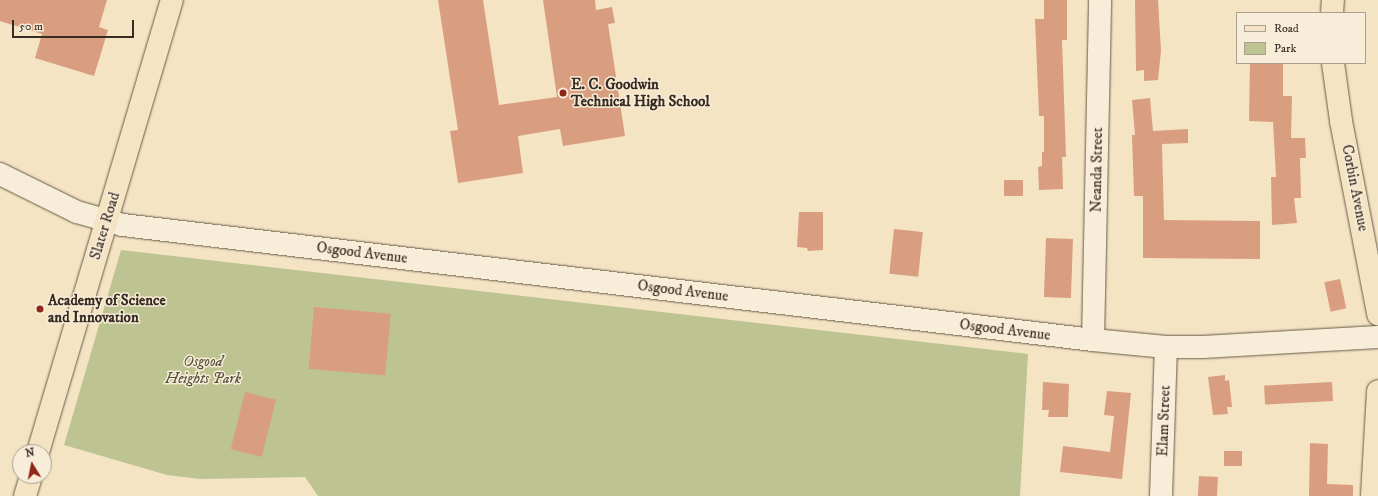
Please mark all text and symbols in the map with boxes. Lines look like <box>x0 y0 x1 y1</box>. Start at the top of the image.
scale bar <box>14 12 136 38</box>
legend <box>1236 12 1366 64</box>
text: 50 m <box>19 19 43 34</box>
text: Road <box>1274 21 1299 36</box>
text: Park <box>1274 41 1296 56</box>
place label: E. C. Goodwin Technical High School <box>571 75 710 110</box>
marker: E. C. Goodwin Technical High School <box>558 88 568 98</box>
street label: Neanda Street <box>1087 127 1107 213</box>
street label: Corbin Avenue <box>1338 143 1372 233</box>
street label: Slater Road <box>86 190 124 262</box>
street label: Osgood Avenue <box>316 238 408 268</box>
street label: Osgood Avenue <box>637 276 729 306</box>
place label: Academy of Science and Innovation <box>48 291 166 326</box>
marker: Academy of Science and Innovation <box>35 304 45 314</box>
street label: Osgood Avenue <box>959 315 1051 345</box>
park label: Osgood Heights Park <box>165 352 241 387</box>
street label: Elam Street <box>1154 385 1174 457</box>
north arrow <box>12 444 52 484</box>
text: N <box>24 445 36 461</box>

